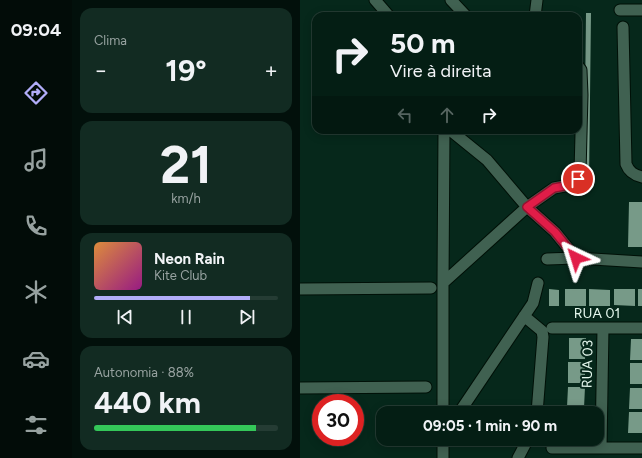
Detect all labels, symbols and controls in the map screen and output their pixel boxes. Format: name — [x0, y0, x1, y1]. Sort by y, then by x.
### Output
text: 09:04 — [11, 19, 61, 41]
text: 50 m — [390, 26, 456, 60]
icon: right — [324, 28, 376, 80]
text: Clima — [94, 33, 127, 48]
text: 19° — [165, 52, 207, 89]
text: − — [94, 57, 108, 84]
text: + — [264, 57, 278, 84]
text: Vire à direita — [390, 60, 491, 82]
icon: directions — [22, 79, 50, 107]
icon: left — [394, 104, 416, 126]
icon: ahead — [436, 104, 458, 126]
icon: right — [478, 104, 500, 126]
text: 21 — [160, 134, 212, 196]
icon: music — [22, 146, 50, 174]
pin — [561, 162, 595, 196]
icon: arrive — [567, 168, 589, 190]
text: km/h — [171, 191, 201, 206]
icon: phone — [22, 212, 50, 240]
position arrow — [555, 237, 597, 279]
text: Neon Rain — [154, 250, 225, 268]
text: Kite Club — [154, 268, 207, 283]
icon: climate — [22, 278, 50, 306]
street label: RUA 01 — [574, 305, 620, 322]
icon: previous — [114, 306, 136, 328]
icon: pause — [175, 306, 197, 328]
icon: next — [236, 306, 258, 328]
street label: RUA 03 — [579, 340, 596, 388]
icon: car — [22, 345, 50, 373]
text: Autonomia · 88% — [94, 365, 194, 380]
text: 440 km — [94, 384, 201, 421]
speed limit sign: 30 — [312, 394, 364, 446]
icon: filters — [22, 411, 50, 439]
text: 09:05 · 1 min · 90 m — [423, 417, 557, 435]

